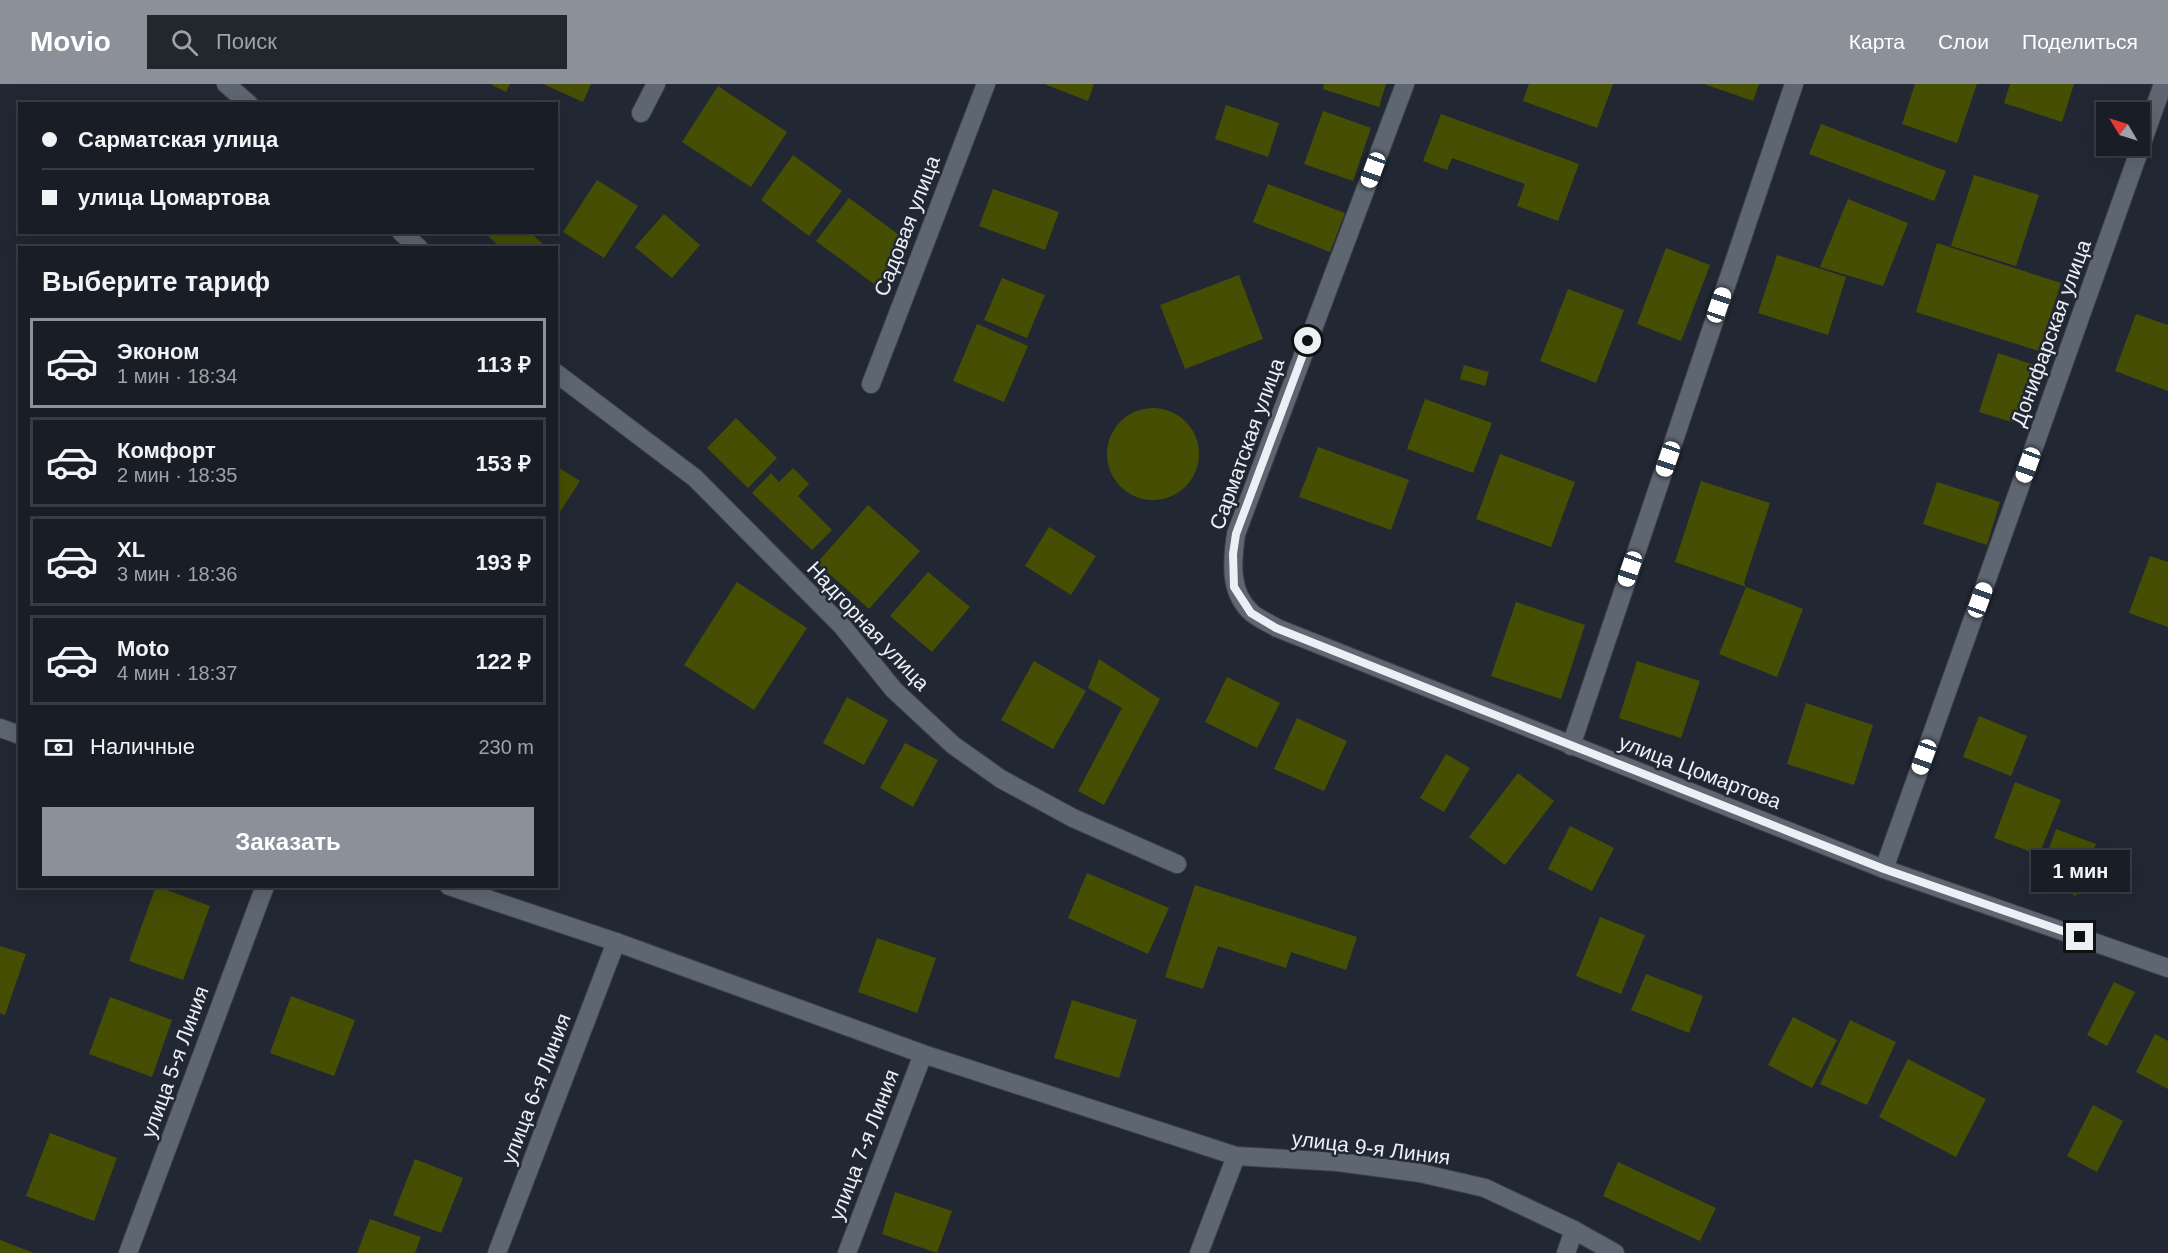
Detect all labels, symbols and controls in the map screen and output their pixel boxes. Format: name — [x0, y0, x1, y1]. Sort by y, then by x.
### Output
search box — [147, 15, 567, 69]
text: Movio — [30, 26, 111, 57]
icon: search — [168, 26, 201, 59]
text: Поиск — [216, 29, 277, 54]
text: Карта — [1849, 30, 1905, 53]
text: Слои — [1938, 30, 1989, 53]
text: Поделиться — [2022, 30, 2138, 53]
north arrow — [2096, 102, 2150, 156]
map controls — [2096, 102, 2150, 156]
text: Сарматская улица — [78, 127, 278, 152]
car — [1358, 150, 1388, 190]
street label: Садовая улица — [869, 152, 944, 299]
text: улица Цомартова — [78, 185, 270, 210]
street label: Донифарская улица — [2006, 236, 2095, 429]
text: Выберите тариф — [42, 267, 270, 297]
car — [1705, 285, 1733, 325]
route start — [1294, 327, 1321, 354]
icon: car — [45, 336, 99, 390]
text: Эконом — [117, 339, 200, 364]
text: 113 ₽ — [477, 352, 531, 377]
street label: Сарматская улица — [1205, 355, 1288, 533]
text: 1 мин · 18:34 — [117, 365, 237, 387]
icon: car — [45, 435, 99, 489]
text: Комфорт — [117, 438, 216, 463]
car — [1654, 439, 1682, 479]
car — [2013, 445, 2043, 485]
text: 153 ₽ — [475, 451, 531, 476]
text: 2 мин · 18:35 — [117, 464, 237, 486]
icon: car — [45, 534, 99, 588]
text: XL — [117, 537, 145, 562]
car — [1616, 549, 1644, 589]
text: 193 ₽ — [475, 550, 531, 575]
street label: Надгорная улица — [803, 556, 934, 695]
text: 3 мин · 18:36 — [117, 563, 237, 585]
car — [1965, 580, 1995, 620]
icon: car — [45, 633, 99, 687]
text: Moto — [117, 636, 170, 661]
text: 122 ₽ — [475, 649, 531, 674]
text: 4 мин · 18:37 — [117, 662, 237, 684]
street label: улица Цомартова — [1616, 730, 1785, 813]
icon: cash — [42, 731, 75, 764]
text: Наличные — [90, 734, 195, 759]
text: 230 m — [478, 736, 534, 758]
car — [1909, 737, 1939, 777]
button: Заказать — [42, 807, 534, 876]
callout: 1 мин — [2030, 850, 2130, 892]
text: 1 мин — [2053, 860, 2108, 882]
route end — [2066, 923, 2093, 950]
street label: улица 5-я Линия — [136, 983, 213, 1141]
street label: улица 6-я Линия — [496, 1010, 575, 1167]
street label: улица 7-я Линия — [824, 1066, 903, 1223]
street label: улица 9-я Линия — [1290, 1126, 1452, 1169]

